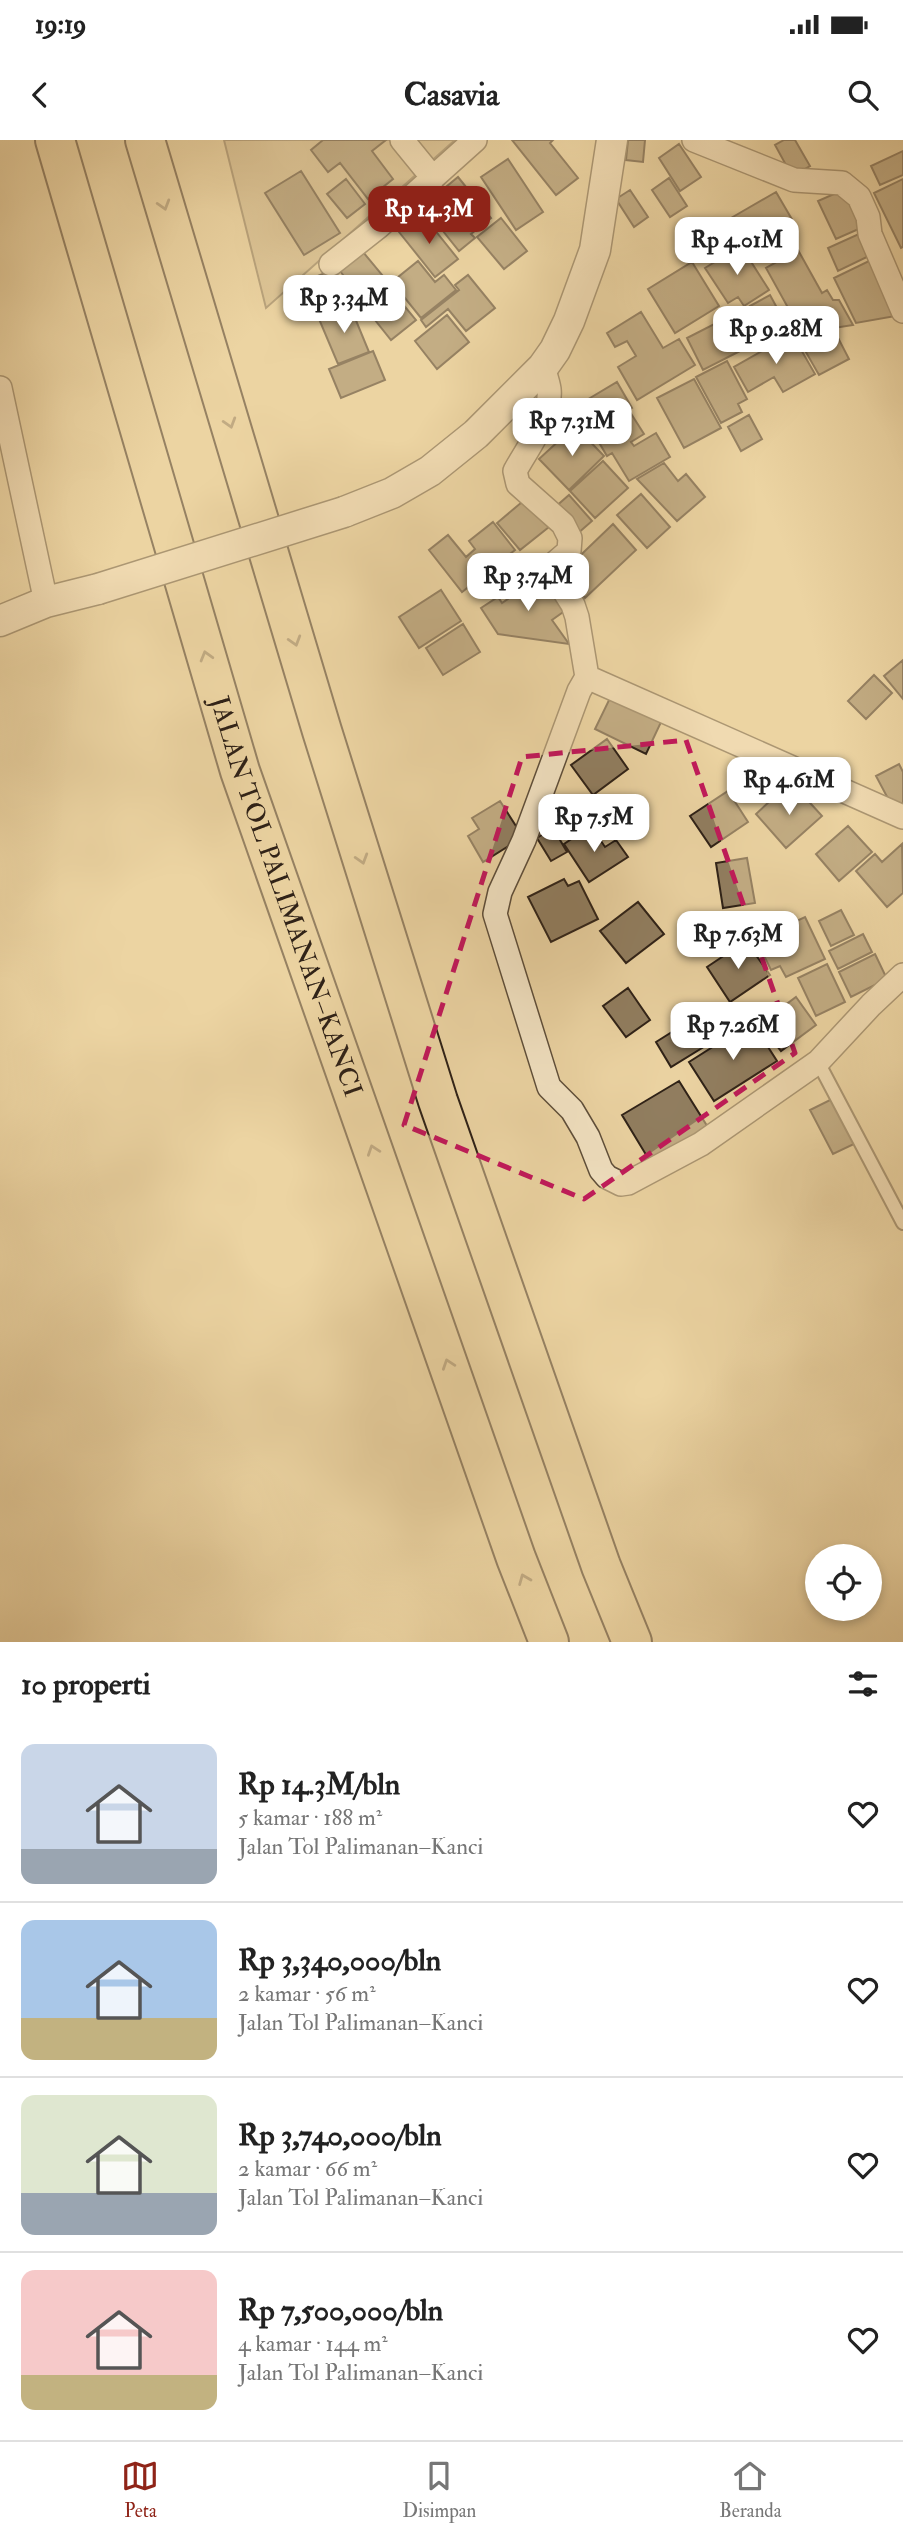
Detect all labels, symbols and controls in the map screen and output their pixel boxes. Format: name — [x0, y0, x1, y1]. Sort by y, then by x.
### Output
text: 19:19 — [35, 9, 86, 41]
text: Casavia — [404, 75, 499, 115]
icon: back — [21, 76, 59, 114]
icon: search — [844, 76, 882, 114]
pin: Rp 14.3M — [357, 186, 501, 246]
text: Rp 14.3M — [384, 194, 474, 223]
one-way arrow — [156, 199, 171, 211]
pin: Rp 4.01M — [665, 218, 809, 277]
text: Rp 4.01M — [691, 225, 783, 254]
pin: Rp 3.34M — [272, 276, 416, 335]
text: Rp 3.34M — [299, 283, 389, 312]
pin: Rp 9.28M — [704, 306, 848, 366]
text: Rp 9.28M — [729, 314, 823, 343]
pin: Rp 7.31M — [500, 398, 644, 458]
text: Rp 7.31M — [529, 406, 615, 435]
one-way arrow — [222, 417, 237, 429]
pin: Rp 3.74M — [456, 554, 600, 613]
text: Rp 3.74M — [483, 561, 573, 590]
one-way arrow — [287, 635, 302, 647]
one-way arrow — [200, 650, 214, 662]
street label: JALAN TOL PALIMANAN–KANCI — [203, 691, 369, 1101]
pin: Rp 4.61M — [717, 758, 861, 817]
text: Rp 4.61M — [743, 765, 835, 794]
pin: Rp 7.5M — [529, 794, 659, 854]
text: Rp 7.5M — [554, 802, 634, 831]
one-way arrow — [353, 852, 368, 864]
pin: Rp 7.63M — [666, 912, 810, 971]
text: Rp 7.63M — [693, 919, 783, 948]
pin: Rp 7.26M — [661, 1002, 805, 1062]
text: Rp 7.26M — [687, 1010, 779, 1039]
one-way arrow — [367, 1144, 381, 1156]
one-way arrow — [442, 1359, 456, 1371]
map controls — [805, 1544, 882, 1621]
button: locate — [805, 1544, 882, 1621]
one-way arrow — [518, 1573, 532, 1585]
icon: filters — [844, 1665, 882, 1703]
text: 10 properti — [21, 1666, 150, 1703]
text: Rp 14.3M/bln — [238, 1766, 400, 1803]
icon: home — [77, 1772, 161, 1856]
icon: heart — [844, 1795, 882, 1833]
text: 5 kamar · 188 m² — [238, 1803, 382, 1832]
text: Jalan Tol Palimanan–Kanci — [238, 1832, 483, 1861]
text: Rp 3,340,000/bln — [238, 1942, 441, 1979]
icon: home — [77, 1948, 161, 2032]
icon: heart — [844, 1971, 882, 2009]
text: 2 kamar · 56 m² — [238, 1979, 376, 2008]
text: Jalan Tol Palimanan–Kanci — [238, 2008, 483, 2037]
text: Rp 3,740,000/bln — [238, 2117, 442, 2154]
icon: home — [77, 2123, 161, 2207]
icon: heart — [844, 2146, 882, 2184]
text: 2 kamar · 66 m² — [238, 2154, 377, 2183]
text: Jalan Tol Palimanan–Kanci — [238, 2183, 483, 2212]
text: Rp 7,500,000/bln — [238, 2292, 443, 2329]
icon: home — [77, 2298, 161, 2382]
icon: heart — [844, 2321, 882, 2359]
text: 4 kamar · 144 m² — [238, 2329, 388, 2358]
text: Jalan Tol Palimanan–Kanci — [238, 2358, 483, 2387]
tab: Peta — [121, 2457, 159, 2523]
tab: Disimpan — [402, 2457, 476, 2523]
tab: Beranda — [719, 2457, 782, 2523]

